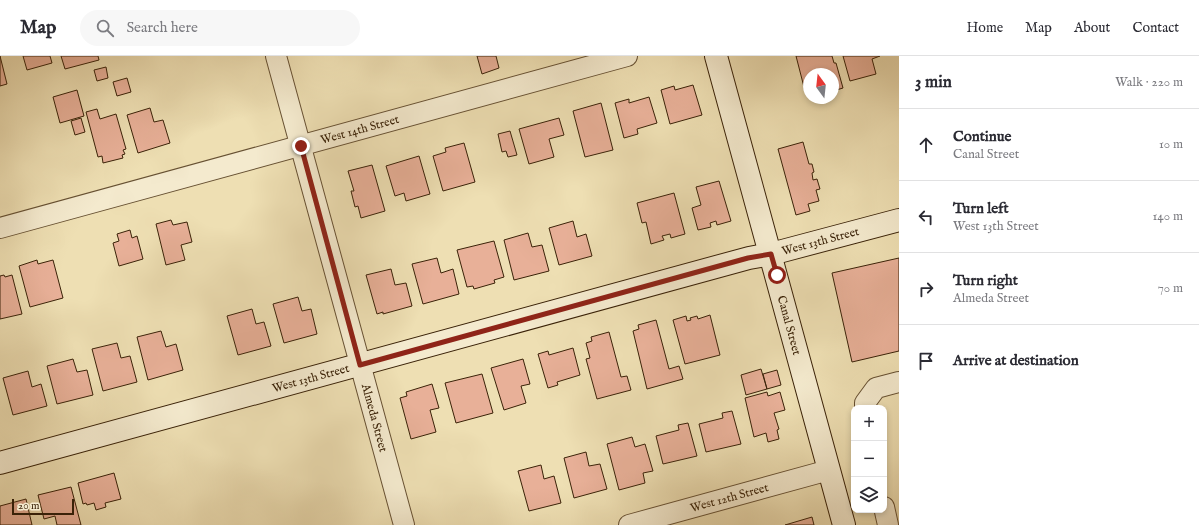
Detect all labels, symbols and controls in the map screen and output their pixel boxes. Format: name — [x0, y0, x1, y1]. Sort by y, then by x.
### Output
search box — [80, 10, 360, 46]
text: Map — [20, 16, 56, 40]
icon: search — [94, 17, 116, 39]
text: Search here — [126, 18, 198, 37]
text: Home — [967, 19, 1003, 37]
text: Map — [1025, 19, 1052, 37]
text: About — [1074, 19, 1110, 37]
text: Contact — [1132, 19, 1179, 37]
north arrow — [803, 68, 839, 104]
text: 3 min — [915, 72, 952, 93]
text: Walk · 220 m — [1115, 74, 1183, 91]
street label: West 14th Street — [319, 111, 401, 147]
text: Continue — [953, 127, 1011, 146]
icon: ahead — [915, 134, 937, 156]
text: 10 m — [1159, 136, 1183, 153]
route end — [292, 137, 310, 155]
text: Canal Street — [953, 146, 1019, 163]
text: Turn left — [953, 199, 1009, 218]
icon: left — [915, 206, 937, 228]
text: 140 m — [1153, 208, 1183, 225]
text: West 13th Street — [953, 218, 1039, 235]
street label: West 13th Street — [780, 223, 861, 258]
route start — [768, 266, 786, 284]
text: Turn right — [953, 271, 1018, 290]
icon: right — [915, 278, 937, 300]
text: 70 m — [1158, 280, 1183, 297]
text: Almeda Street — [953, 290, 1029, 307]
street label: Canal Street — [774, 294, 805, 357]
icon: arrive — [915, 350, 937, 372]
text: Arrive at destination — [953, 351, 1079, 370]
street label: West 13th Street — [270, 360, 351, 396]
street label: Almeda Street — [358, 381, 391, 454]
map controls — [851, 405, 887, 513]
button: + — [851, 405, 887, 441]
button: − — [851, 441, 887, 477]
button: layers — [851, 477, 887, 513]
street label: West 12th Street — [689, 480, 770, 515]
scale bar — [12, 497, 74, 516]
text: 20 m — [18, 499, 39, 513]

